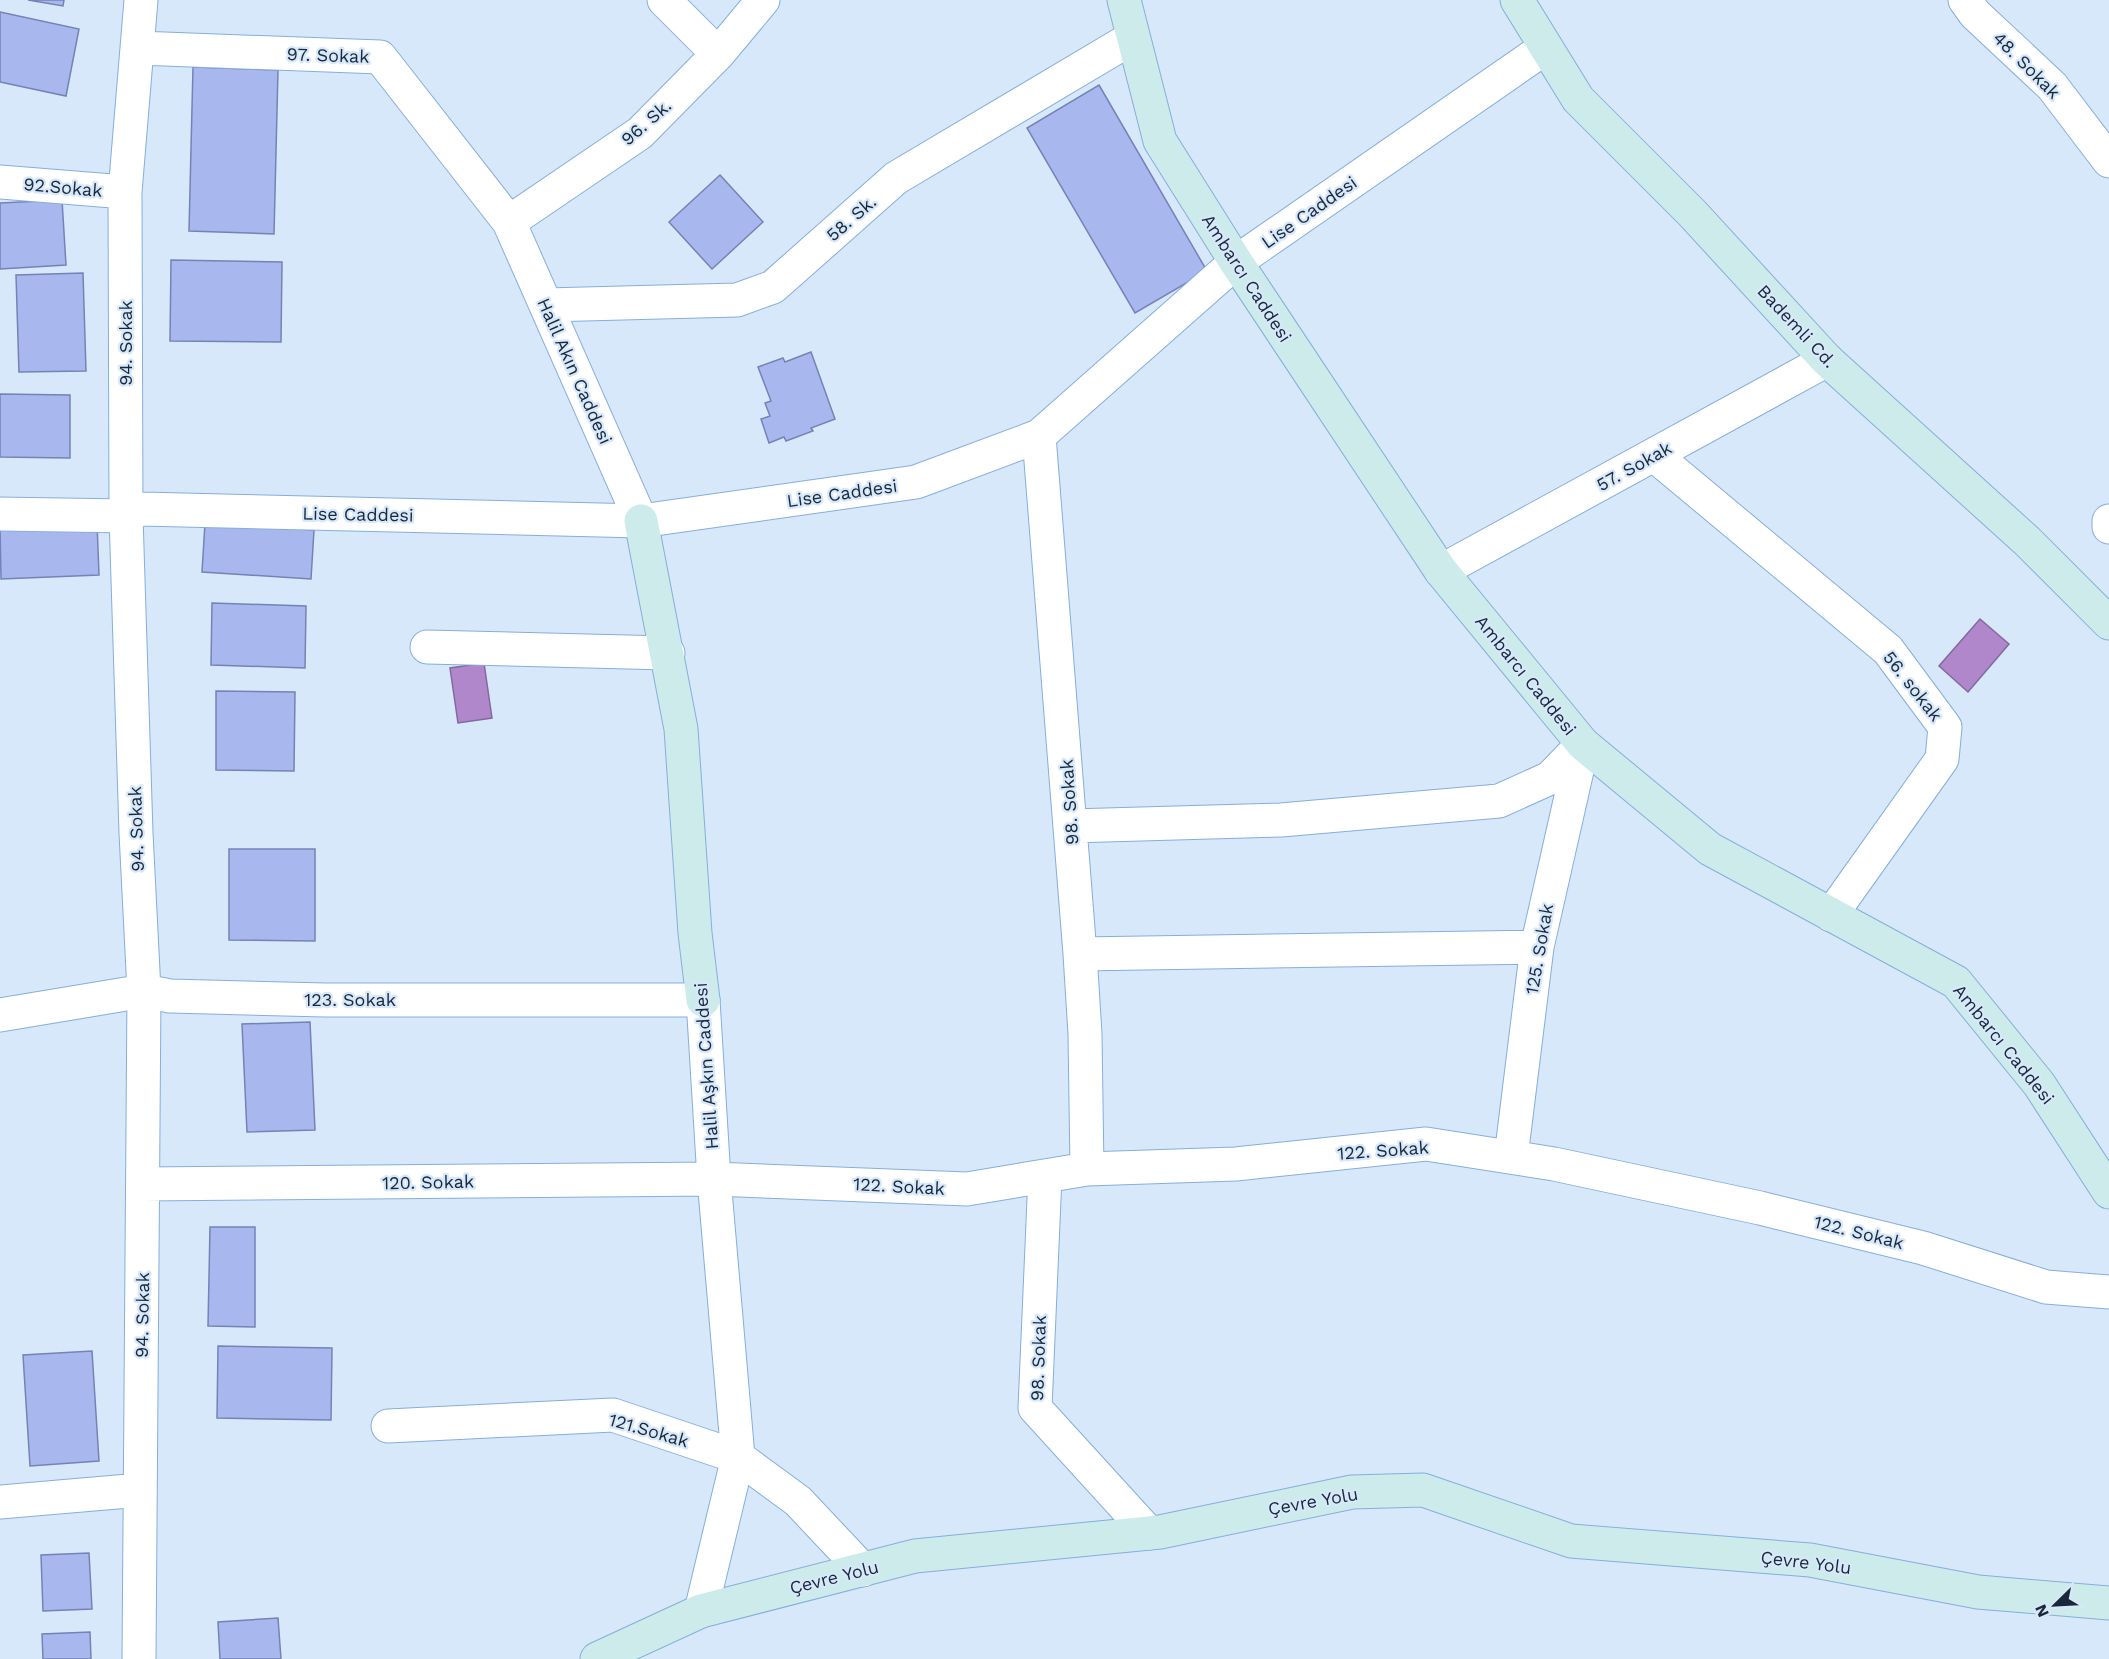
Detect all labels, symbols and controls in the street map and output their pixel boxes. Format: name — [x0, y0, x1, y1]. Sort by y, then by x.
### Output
street label: 48. Sokak — [1989, 27, 2065, 103]
street label: 97. Sokak — [286, 43, 370, 67]
street label: 96. Sk. — [617, 95, 675, 149]
street label: Lise Caddesi — [1257, 171, 1361, 253]
street label: 92.Sokak — [23, 173, 103, 201]
street label: 58. Sk. — [822, 191, 880, 245]
street label: Ambarcı Caddesi — [1198, 210, 1296, 346]
street label: Bademli Cd. — [1753, 280, 1841, 372]
street label: Halil Akın Caddesi — [533, 295, 617, 447]
street label: 94. Sokak — [115, 300, 136, 386]
street label: 57. Sokak — [1593, 437, 1675, 495]
street label: Lise Caddesi — [785, 475, 899, 511]
street label: Lise Caddesi — [302, 503, 414, 525]
street label: Ambarcı Caddesi — [1471, 611, 1581, 739]
street label: 56. sokak — [1879, 647, 1947, 725]
street label: 98. Sokak — [1056, 758, 1082, 846]
street label: 94. Sokak — [124, 786, 148, 872]
street label: 125. Sokak — [1521, 902, 1557, 996]
street label: Ambarcı Caddesi — [1949, 980, 2059, 1108]
street label: Halil Aşkın Caddesi — [690, 982, 722, 1150]
street label: 123. Sokak — [304, 989, 396, 1010]
street label: 122. Sokak — [1337, 1136, 1429, 1164]
street label: 120. Sokak — [382, 1171, 474, 1193]
street label: 122. Sokak — [853, 1173, 945, 1199]
street label: 122. Sokak — [1812, 1211, 1906, 1253]
street label: 94. Sokak — [131, 1272, 153, 1358]
street label: 98. Sokak — [1026, 1315, 1050, 1401]
street label: 121.Sokak — [607, 1409, 691, 1451]
street label: Çevre Yolu — [1266, 1483, 1360, 1519]
street label: Çevre Yolu — [1760, 1546, 1852, 1578]
street label: Çevre Yolu — [787, 1556, 881, 1598]
north arrow — [2025, 1575, 2085, 1635]
text: N — [2031, 1602, 2053, 1620]

